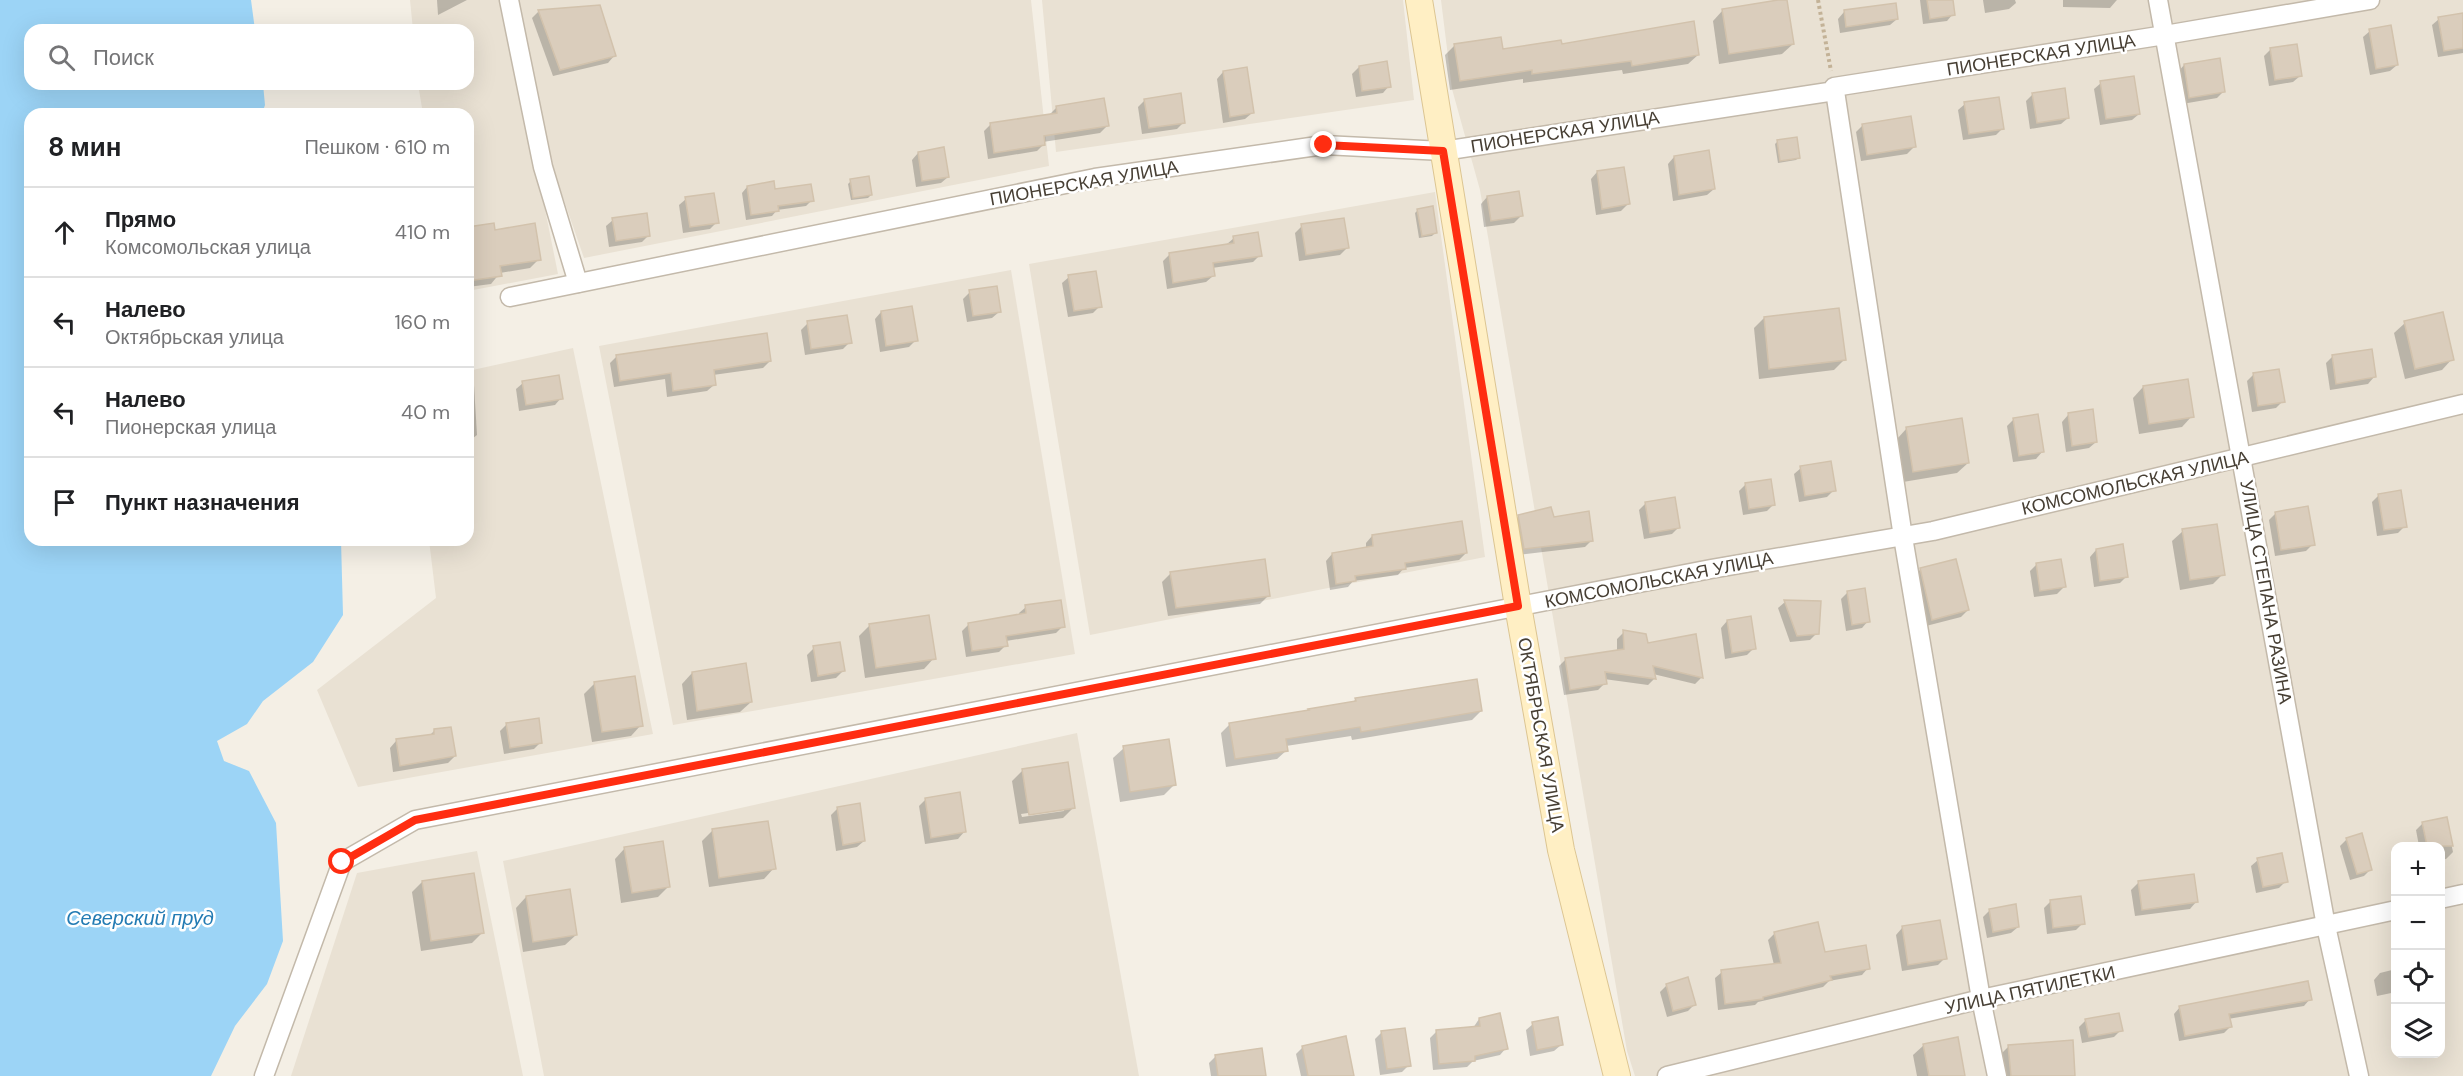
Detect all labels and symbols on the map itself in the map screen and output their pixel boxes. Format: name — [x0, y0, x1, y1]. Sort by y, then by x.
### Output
street label: ПИОНЕРСКАЯ УЛИЦА — [1945, 28, 2137, 82]
street label: ПИОНЕРСКАЯ УЛИЦА — [1469, 105, 1661, 159]
route end — [1310, 131, 1336, 157]
street label: ПИОНЕРСКАЯ УЛИЦА — [988, 155, 1180, 211]
street label: КОМСОМОЛЬСКАЯ УЛИЦА — [2019, 445, 2251, 521]
street label: УЛИЦА СТЕПАНА РАЗИНА — [2234, 478, 2298, 706]
street label: КОМСОМОЛЬСКАЯ УЛИЦА — [1543, 546, 1775, 614]
street label: ОКТЯБРЬСКАЯ УЛИЦА — [1512, 636, 1570, 834]
route start — [328, 848, 354, 874]
water label: Северский пруд — [66, 905, 214, 931]
street label: УЛИЦА ПЯТИЛЕТКИ — [1942, 960, 2118, 1020]

